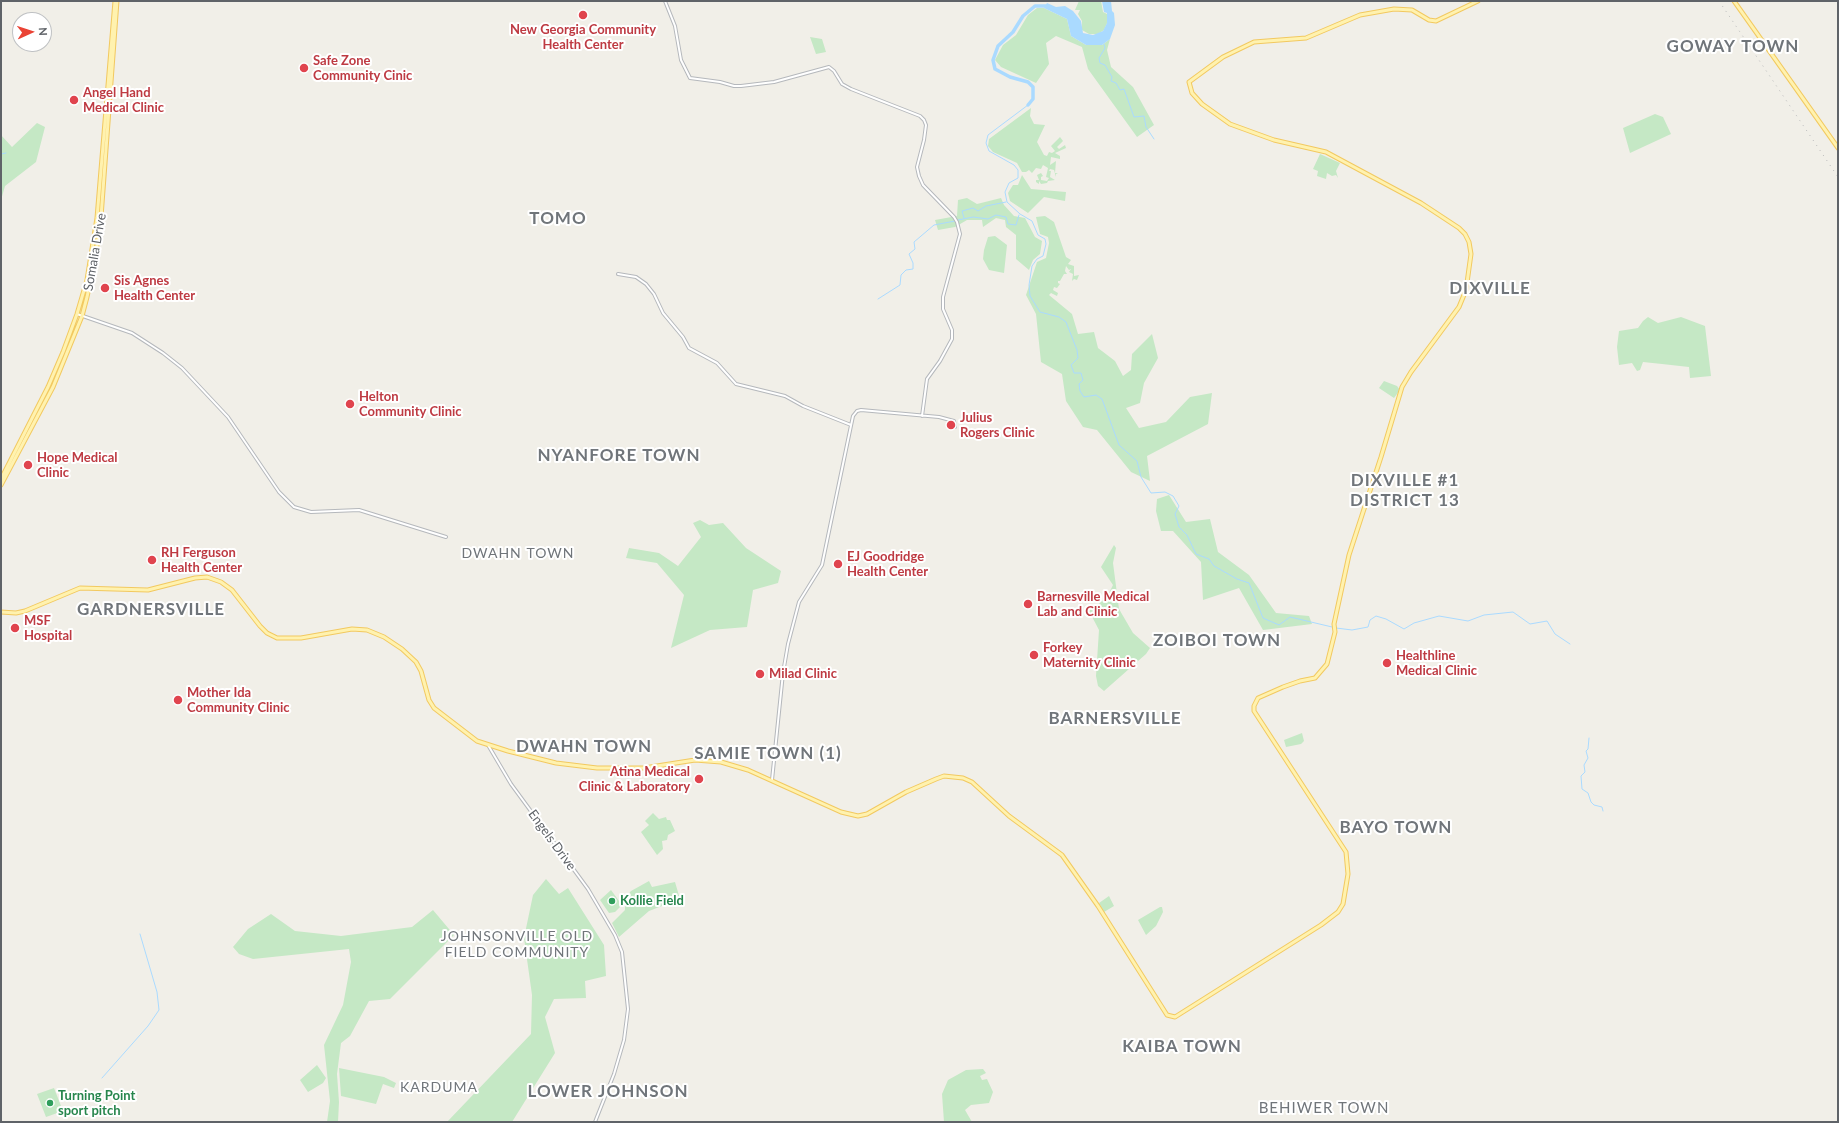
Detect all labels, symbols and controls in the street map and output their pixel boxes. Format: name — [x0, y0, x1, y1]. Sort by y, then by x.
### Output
marker: New Georgia Community Health Center — [577, 9, 589, 21]
north arrow — [12, 12, 52, 52]
place label: New Georgia Community Health Center — [510, 22, 656, 53]
text: N — [37, 27, 50, 36]
district label: GOWAY TOWN — [1667, 37, 1799, 57]
place label: Safe Zone Community Cinic — [313, 53, 412, 84]
marker: Safe Zone Community Cinic — [298, 62, 310, 74]
place label: Angel Hand Medical Clinic — [83, 85, 164, 116]
marker: Angel Hand Medical Clinic — [68, 94, 80, 106]
district label: TOMO — [529, 209, 587, 229]
street label: Somalia Drive — [81, 212, 109, 292]
place label: Sis Agnes Health Center — [114, 273, 195, 304]
district label: DIXVILLE — [1449, 279, 1531, 299]
marker: Sis Agnes Health Center — [99, 282, 111, 294]
place label: Helton Community Clinic — [359, 389, 462, 420]
marker: Helton Community Clinic — [344, 398, 356, 410]
place label: Julius Rogers Clinic — [960, 410, 1035, 441]
marker: Julius Rogers Clinic — [945, 419, 957, 431]
district label: NYANFORE TOWN — [537, 446, 701, 466]
place label: Hope Medical Clinic — [37, 450, 118, 481]
marker: Hope Medical Clinic — [22, 459, 34, 471]
district label: DIXVILLE #1 DISTRICT 13 — [1350, 471, 1460, 511]
place label: RH Ferguson Health Center — [161, 545, 242, 576]
district label: DWAHN TOWN — [462, 545, 574, 561]
place label: EJ Goodridge Health Center — [847, 549, 928, 580]
marker: RH Ferguson Health Center — [146, 554, 158, 566]
marker: EJ Goodridge Health Center — [832, 558, 844, 570]
place label: Barnesville Medical Lab and Clinic — [1037, 589, 1149, 620]
marker: Barnesville Medical Lab and Clinic — [1022, 598, 1034, 610]
district label: GARDNERSVILLE — [77, 600, 225, 620]
place label: MSF Hospital — [24, 613, 72, 644]
marker: MSF Hospital — [9, 622, 21, 634]
district label: ZOIBOI TOWN — [1153, 631, 1281, 651]
place label: Forkey Maternity Clinic — [1043, 640, 1136, 671]
place label: Healthline Medical Clinic — [1396, 648, 1477, 679]
marker: Forkey Maternity Clinic — [1028, 649, 1040, 661]
marker: Healthline Medical Clinic — [1381, 657, 1393, 669]
place label: Milad Clinic — [769, 666, 837, 682]
marker: Milad Clinic — [754, 668, 766, 680]
place label: Mother Ida Community Clinic — [187, 685, 290, 716]
marker: Mother Ida Community Clinic — [172, 694, 184, 706]
district label: BARNERSVILLE — [1049, 709, 1181, 729]
district label: DWAHN TOWN — [516, 737, 652, 757]
district label: SAMIE TOWN (1) — [694, 744, 842, 764]
place label: Atina Medical Clinic & Laboratory — [579, 764, 690, 795]
marker: Atina Medical Clinic & Laboratory — [693, 773, 705, 785]
street label: Engels Drive — [525, 807, 579, 873]
district label: BAYO TOWN — [1340, 818, 1452, 838]
place label: Kollie Field — [620, 893, 684, 909]
marker: Kollie Field — [607, 896, 617, 906]
district label: JOHNSONVILLE OLD FIELD COMMUNITY — [441, 928, 593, 960]
district label: KAIBA TOWN — [1122, 1037, 1242, 1057]
district label: KARDUMA — [400, 1079, 478, 1095]
district label: LOWER JOHNSON — [528, 1082, 688, 1102]
place label: Turning Point sport pitch — [58, 1088, 135, 1119]
marker: Turning Point sport pitch — [45, 1098, 55, 1108]
district label: BEHIWER TOWN — [1259, 1099, 1389, 1117]

